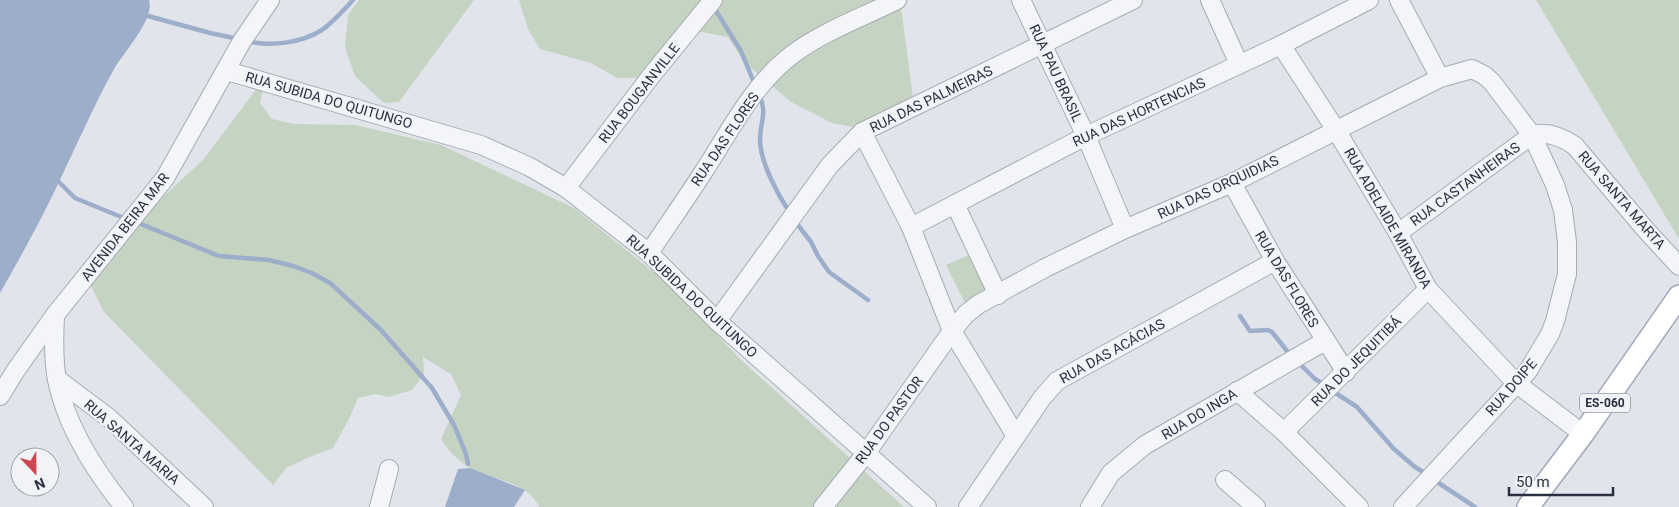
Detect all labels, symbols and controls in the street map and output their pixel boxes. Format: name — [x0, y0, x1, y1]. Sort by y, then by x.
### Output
street label: RUA PAU BRASIL — [1026, 22, 1086, 125]
street label: RUA BOUGANVILLE — [595, 40, 683, 146]
street label: RUA DAS PALMEIRAS — [867, 62, 995, 136]
street label: RUA SUBIDA DO QUITUNGO — [244, 68, 414, 132]
street label: RUA DAS HORTENCIAS — [1070, 74, 1208, 150]
street label: RUA DAS FLORES — [688, 89, 762, 189]
street label: RUA CASTANHEIRAS — [1407, 139, 1523, 229]
street label: RUA ADELAIDE MIRANDA — [1341, 145, 1435, 291]
street label: RUA SANTA MARTA — [1575, 148, 1669, 252]
street label: RUA DAS ORQUIDIAS — [1155, 152, 1281, 222]
street label: AVENIDA BEIRA MAR — [78, 170, 172, 284]
street label: RUA DAS FLORES — [1252, 228, 1322, 330]
street label: RUA SUBIDA DO QUITUNGO — [623, 231, 761, 361]
street label: RUA DO JEQUITIBÁ — [1307, 312, 1404, 409]
street label: RUA DAS ACÁCIAS — [1056, 315, 1167, 387]
street label: RUA DOIPE — [1482, 355, 1540, 419]
street label: RUA DO PASTOR — [852, 373, 926, 467]
street label: RUA DO INGA — [1158, 385, 1240, 443]
road number: ES-060 — [1580, 393, 1630, 412]
street label: RUA SANTA MARIA — [81, 396, 183, 488]
north arrow — [10, 447, 60, 497]
scale bar — [1509, 464, 1613, 496]
text: 50 m — [1516, 473, 1550, 491]
text: N — [32, 475, 47, 493]

